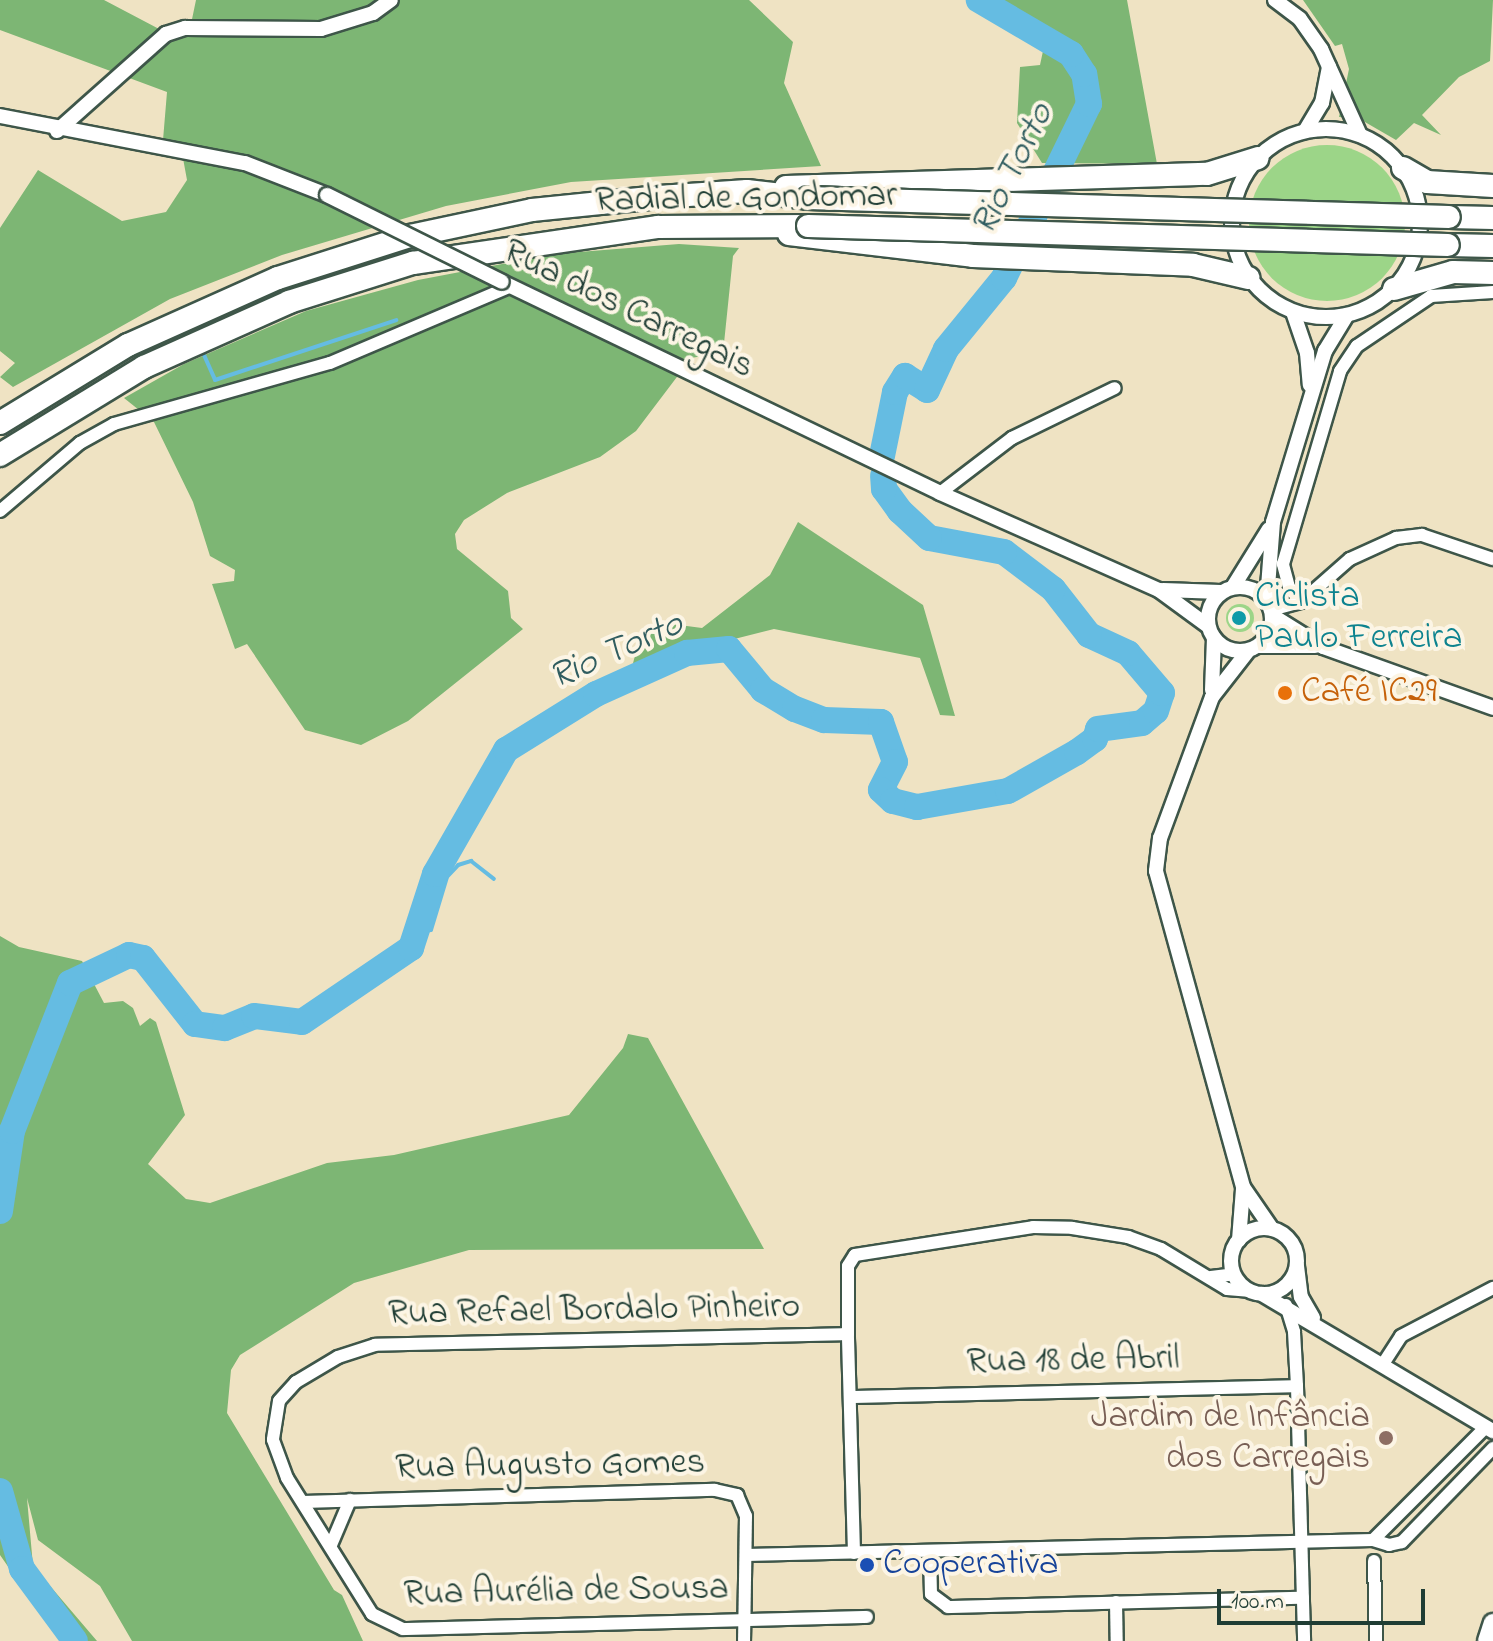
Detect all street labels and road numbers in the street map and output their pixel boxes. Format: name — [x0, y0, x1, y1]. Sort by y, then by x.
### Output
street label: Radial de Gondomar — [594, 175, 898, 223]
street label: Rua dos Carregais — [496, 231, 760, 389]
street label: Rua Refael Bordalo Pinheiro — [388, 1286, 800, 1336]
street label: Rua 18 de Abril — [966, 1338, 1180, 1384]
street label: Rua Augusto Gomes — [395, 1442, 705, 1490]
street label: Rua Aurélia de Sousa — [403, 1568, 729, 1616]

